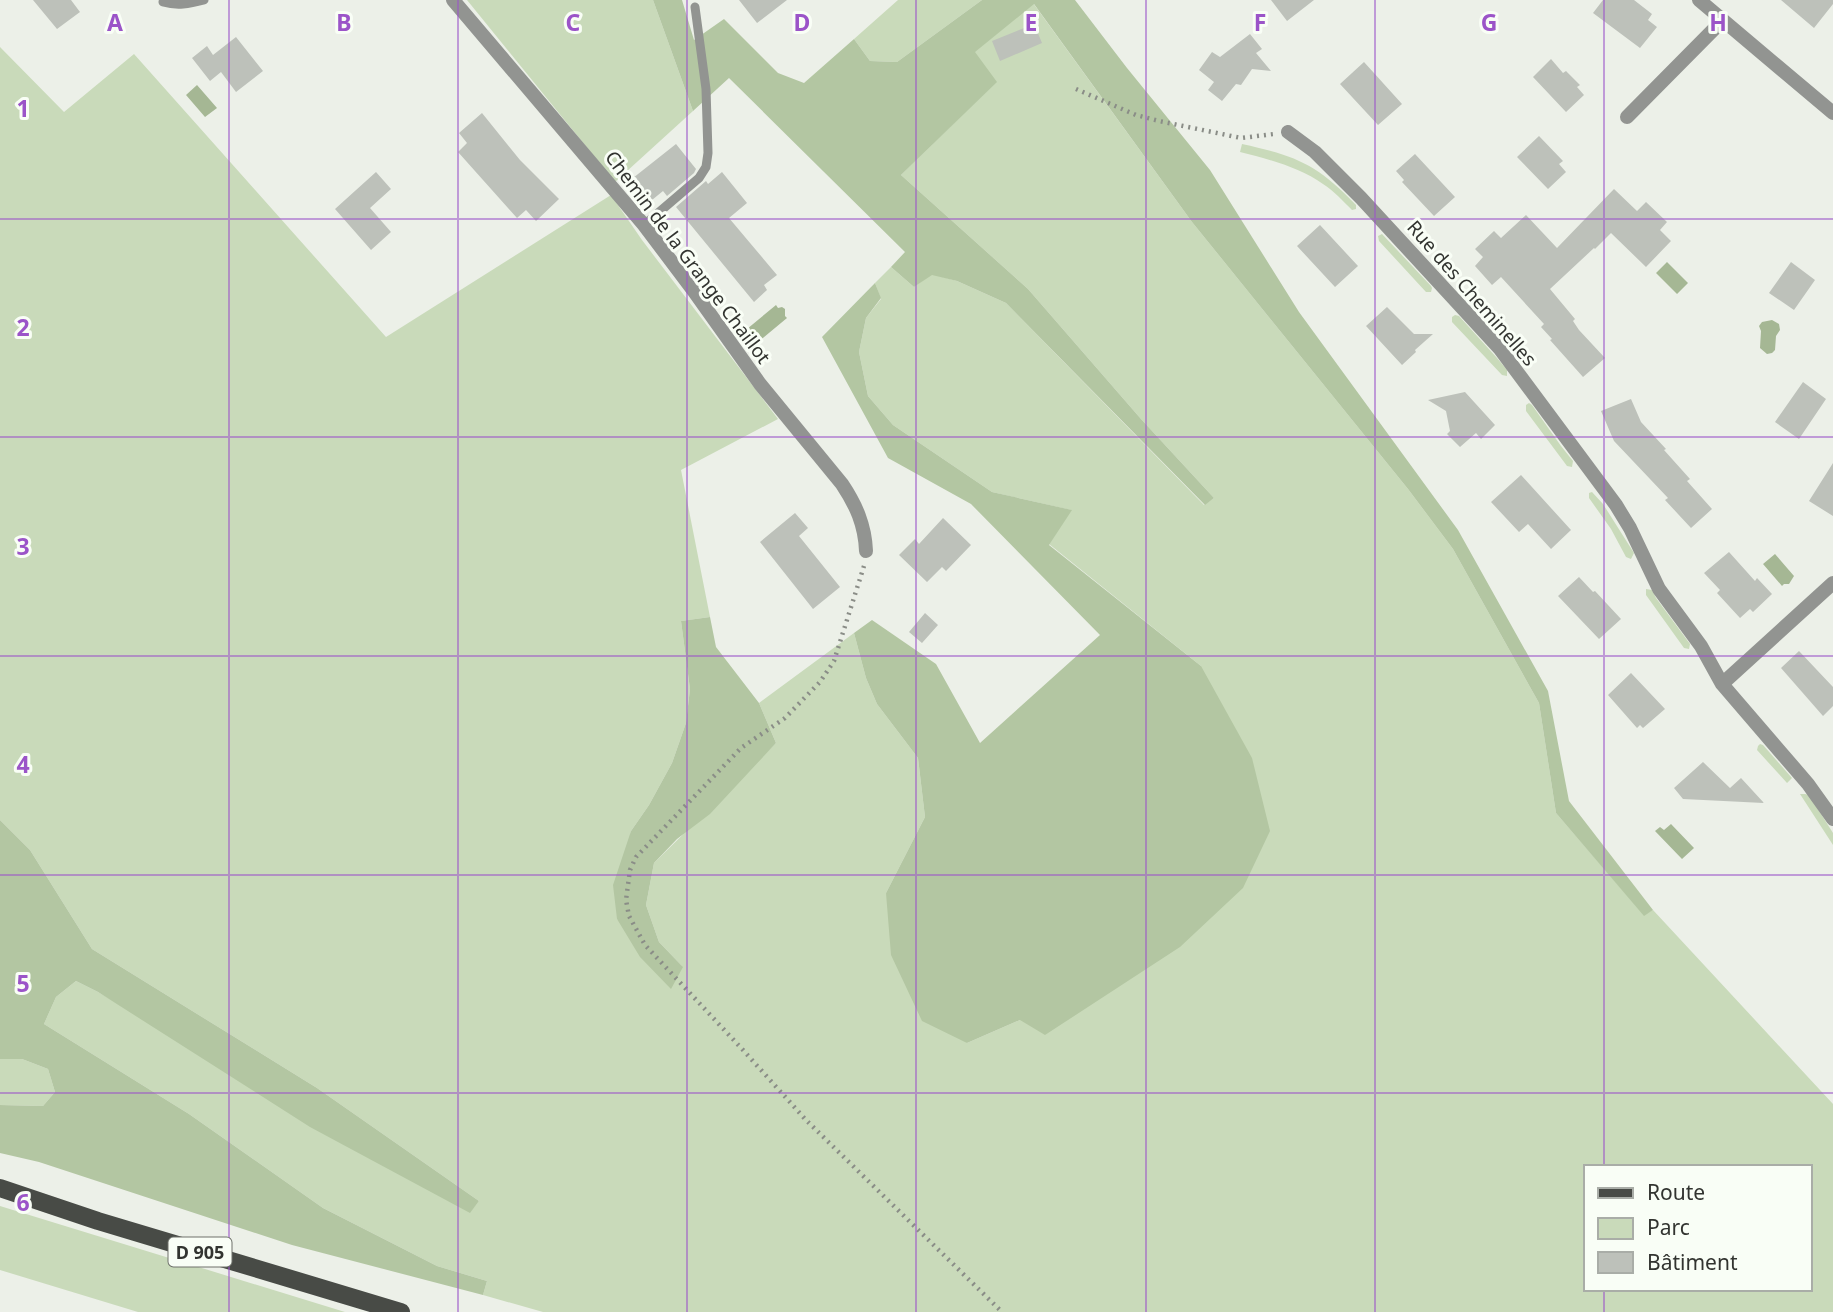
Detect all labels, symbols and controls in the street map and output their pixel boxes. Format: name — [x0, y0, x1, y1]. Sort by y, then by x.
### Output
text: A — [107, 6, 123, 38]
text: B — [336, 6, 352, 38]
text: C — [566, 6, 581, 38]
text: D — [794, 6, 810, 38]
text: E — [1025, 6, 1037, 38]
text: F — [1254, 6, 1266, 38]
text: G — [1481, 6, 1497, 38]
text: H — [1709, 6, 1727, 38]
text: 1 — [16, 92, 30, 124]
street label: Chemin de la Grange Chaillot — [599, 145, 777, 369]
street label: Rue des Cheminelles — [1402, 215, 1542, 371]
text: 2 — [16, 311, 30, 343]
text: 3 — [16, 530, 30, 562]
text: 4 — [16, 748, 30, 780]
text: 5 — [16, 967, 30, 999]
legend — [1584, 1165, 1812, 1291]
text: Route — [1647, 1178, 1705, 1206]
text: 6 — [16, 1186, 30, 1218]
text: Parc — [1647, 1213, 1690, 1241]
road number: D 905 — [168, 1238, 232, 1266]
text: Bâtiment — [1647, 1248, 1738, 1276]

